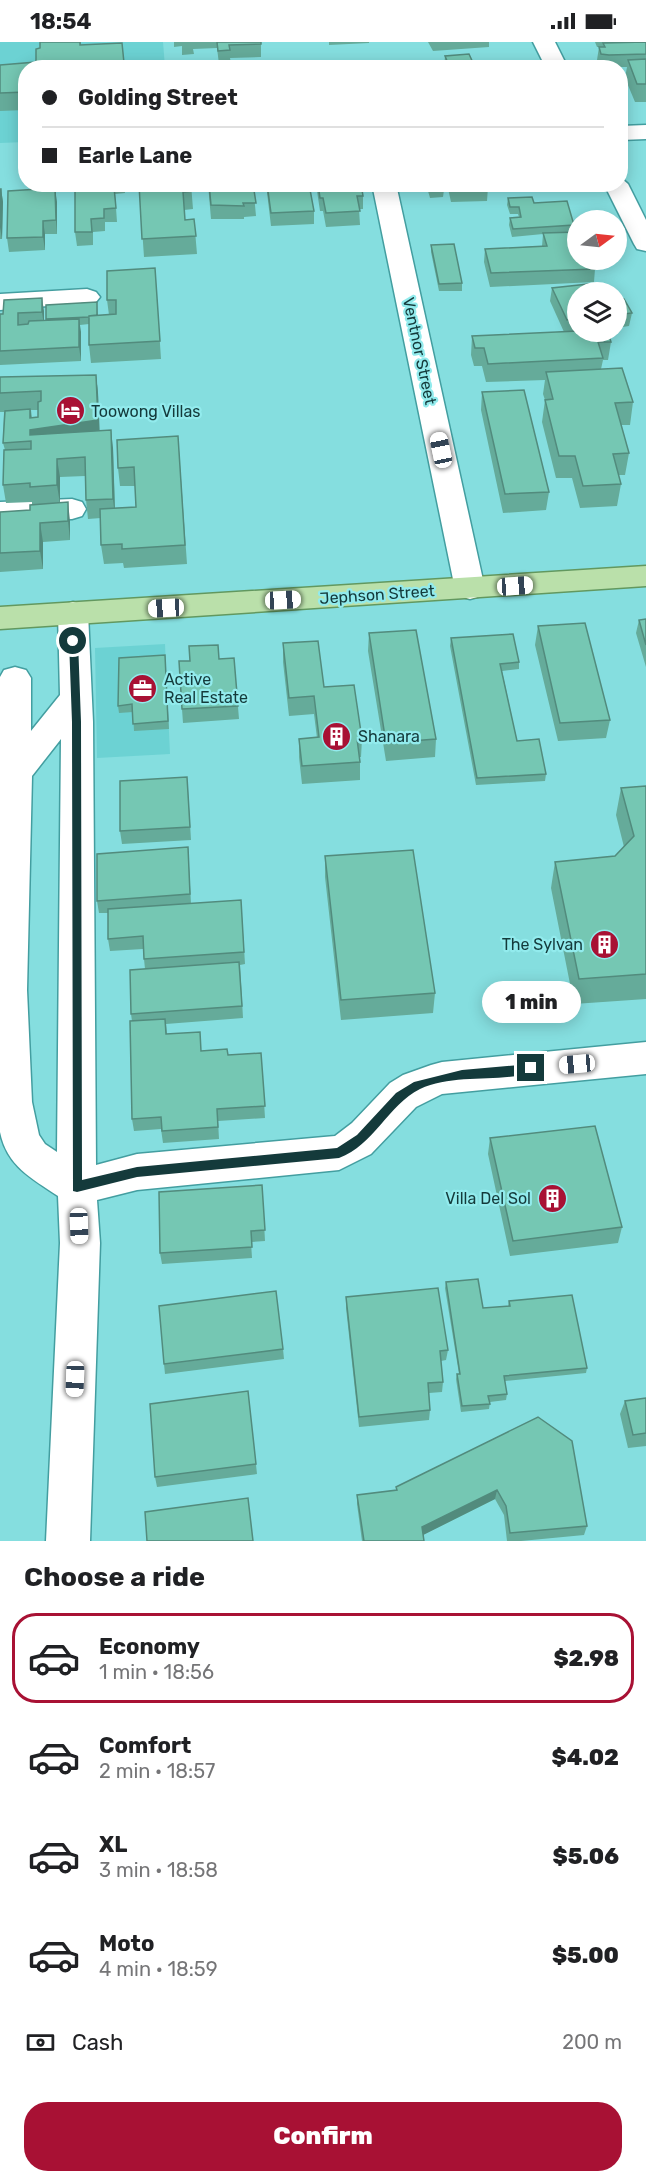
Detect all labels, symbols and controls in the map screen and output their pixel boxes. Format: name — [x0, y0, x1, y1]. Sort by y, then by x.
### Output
text: 18:54 — [30, 8, 92, 35]
text: Golding Street — [78, 84, 238, 111]
text: Earle Lane — [78, 142, 192, 169]
north arrow — [567, 210, 627, 270]
map controls — [567, 210, 627, 342]
button: layers — [567, 282, 627, 342]
street label: Ventnor Street — [399, 296, 440, 406]
hotel icon: Toowong Villas — [54, 395, 86, 427]
place label: Toowong Villas — [91, 402, 200, 421]
car — [428, 431, 454, 469]
car — [496, 576, 534, 596]
street label: Jephson Street — [319, 581, 435, 608]
car — [265, 590, 301, 610]
car — [148, 598, 184, 618]
route start — [59, 627, 86, 654]
place label: Active Real Estate — [164, 670, 248, 707]
office icon: Active Real Estate — [127, 672, 159, 704]
building icon: Shanara — [321, 720, 353, 752]
place label: Shanara — [358, 727, 420, 746]
building icon: The Sylvan — [588, 928, 620, 960]
place label: The Sylvan — [502, 935, 583, 954]
callout: 1 min — [482, 981, 580, 1023]
text: 1 min — [505, 990, 558, 1014]
car — [558, 1053, 596, 1075]
route end — [517, 1054, 544, 1081]
building icon: Villa Del Sol — [536, 1182, 568, 1214]
place label: Villa Del Sol — [445, 1189, 531, 1208]
car — [69, 1208, 89, 1244]
car — [65, 1361, 85, 1397]
text: Choose a ride — [24, 1561, 205, 1593]
icon: car — [27, 1631, 81, 1685]
text: Economy — [99, 1633, 200, 1660]
text: $2.98 — [553, 1645, 619, 1672]
text: 1 min · 18:56 — [99, 1660, 214, 1684]
icon: car — [27, 1730, 81, 1784]
text: Comfort — [99, 1732, 191, 1759]
text: $4.02 — [552, 1744, 619, 1771]
text: 2 min · 18:57 — [99, 1759, 215, 1783]
icon: car — [27, 1829, 81, 1883]
text: XL — [99, 1831, 127, 1858]
text: $5.06 — [553, 1843, 619, 1870]
text: 3 min · 18:58 — [99, 1858, 218, 1882]
icon: car — [27, 1928, 81, 1982]
text: Moto — [99, 1930, 154, 1957]
text: $5.00 — [552, 1942, 619, 1969]
text: 4 min · 18:59 — [99, 1957, 218, 1981]
icon: cash — [24, 2026, 57, 2059]
text: Cash — [72, 2029, 123, 2056]
text: 200 m — [562, 2030, 622, 2054]
button: Confirm — [24, 2102, 622, 2171]

